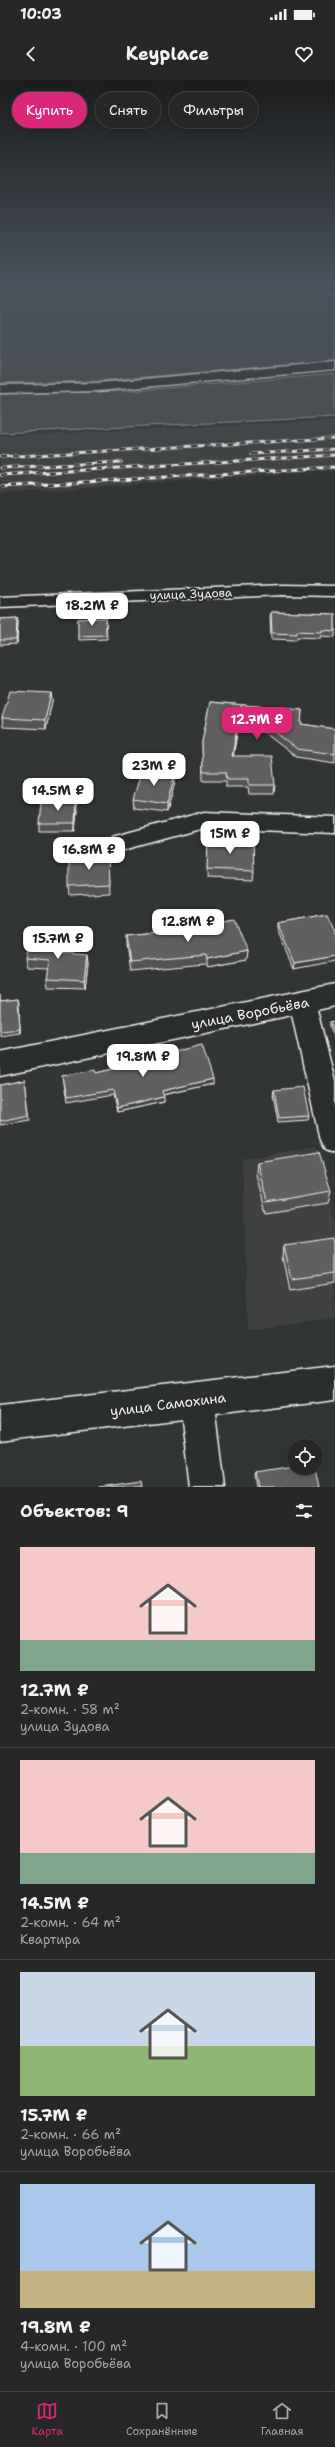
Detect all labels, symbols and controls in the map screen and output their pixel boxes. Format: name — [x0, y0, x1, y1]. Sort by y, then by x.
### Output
text: 10:03 — [20, 4, 62, 24]
text: Keyplace — [126, 42, 209, 66]
icon: back — [20, 43, 42, 65]
icon: heart — [293, 43, 315, 65]
chip: Купить — [12, 92, 87, 128]
chip: Снять — [95, 92, 161, 128]
chip: Фильтры — [169, 92, 258, 128]
street label: улица Зудова — [149, 585, 233, 603]
pin: 18.2M ₽ — [55, 593, 129, 627]
text: 18.2M ₽ — [65, 597, 119, 614]
pin: 12.7M ₽ — [220, 707, 294, 741]
text: 12.7M ₽ — [231, 711, 283, 728]
pin: 23M ₽ — [126, 753, 182, 787]
text: 23M ₽ — [132, 757, 176, 774]
pin: 14.5M ₽ — [21, 778, 95, 812]
text: 14.5M ₽ — [32, 782, 84, 799]
pin: 15M ₽ — [202, 821, 258, 855]
text: 15M ₽ — [210, 825, 250, 842]
pin: 16.8M ₽ — [52, 837, 126, 871]
text: 16.8M ₽ — [62, 841, 116, 858]
pin: 12.8M ₽ — [151, 909, 225, 943]
text: 12.8M ₽ — [161, 913, 215, 930]
pin: 15.7M ₽ — [21, 926, 95, 960]
text: 15.7M ₽ — [32, 930, 84, 947]
street label: улица Воробьёва — [190, 993, 311, 1033]
pin: 19.8M ₽ — [106, 1044, 180, 1078]
text: 19.8M ₽ — [116, 1048, 170, 1065]
street label: улица Самохина — [109, 1388, 227, 1420]
map controls — [287, 1439, 323, 1475]
button: locate — [287, 1439, 323, 1475]
text: Объектов: 9 — [20, 1500, 129, 1522]
icon: filters — [293, 1500, 315, 1522]
icon: home — [132, 1573, 204, 1645]
text: 12.7M ₽ — [20, 1679, 89, 1701]
text: 2-комн. · 58 m² — [20, 1701, 120, 1718]
text: улица Зудова — [20, 1718, 110, 1735]
icon: home — [132, 1786, 204, 1858]
text: 14.5M ₽ — [20, 1892, 89, 1914]
text: 2-комн. · 64 m² — [20, 1914, 121, 1931]
text: Квартира — [20, 1931, 80, 1948]
icon: home — [132, 1998, 204, 2070]
text: 15.7M ₽ — [20, 2104, 88, 2126]
text: 2-комн. · 66 m² — [20, 2126, 121, 2143]
text: улица Воробьёва — [20, 2143, 131, 2160]
icon: home — [132, 2210, 204, 2282]
text: 19.8M ₽ — [20, 2316, 91, 2338]
text: 4-комн. · 100 m² — [20, 2338, 127, 2355]
text: улица Воробьёва — [20, 2355, 131, 2372]
tab: Карта — [32, 2400, 63, 2439]
tab: Сохранённые — [126, 2400, 198, 2439]
tab: Главная — [261, 2400, 304, 2439]

